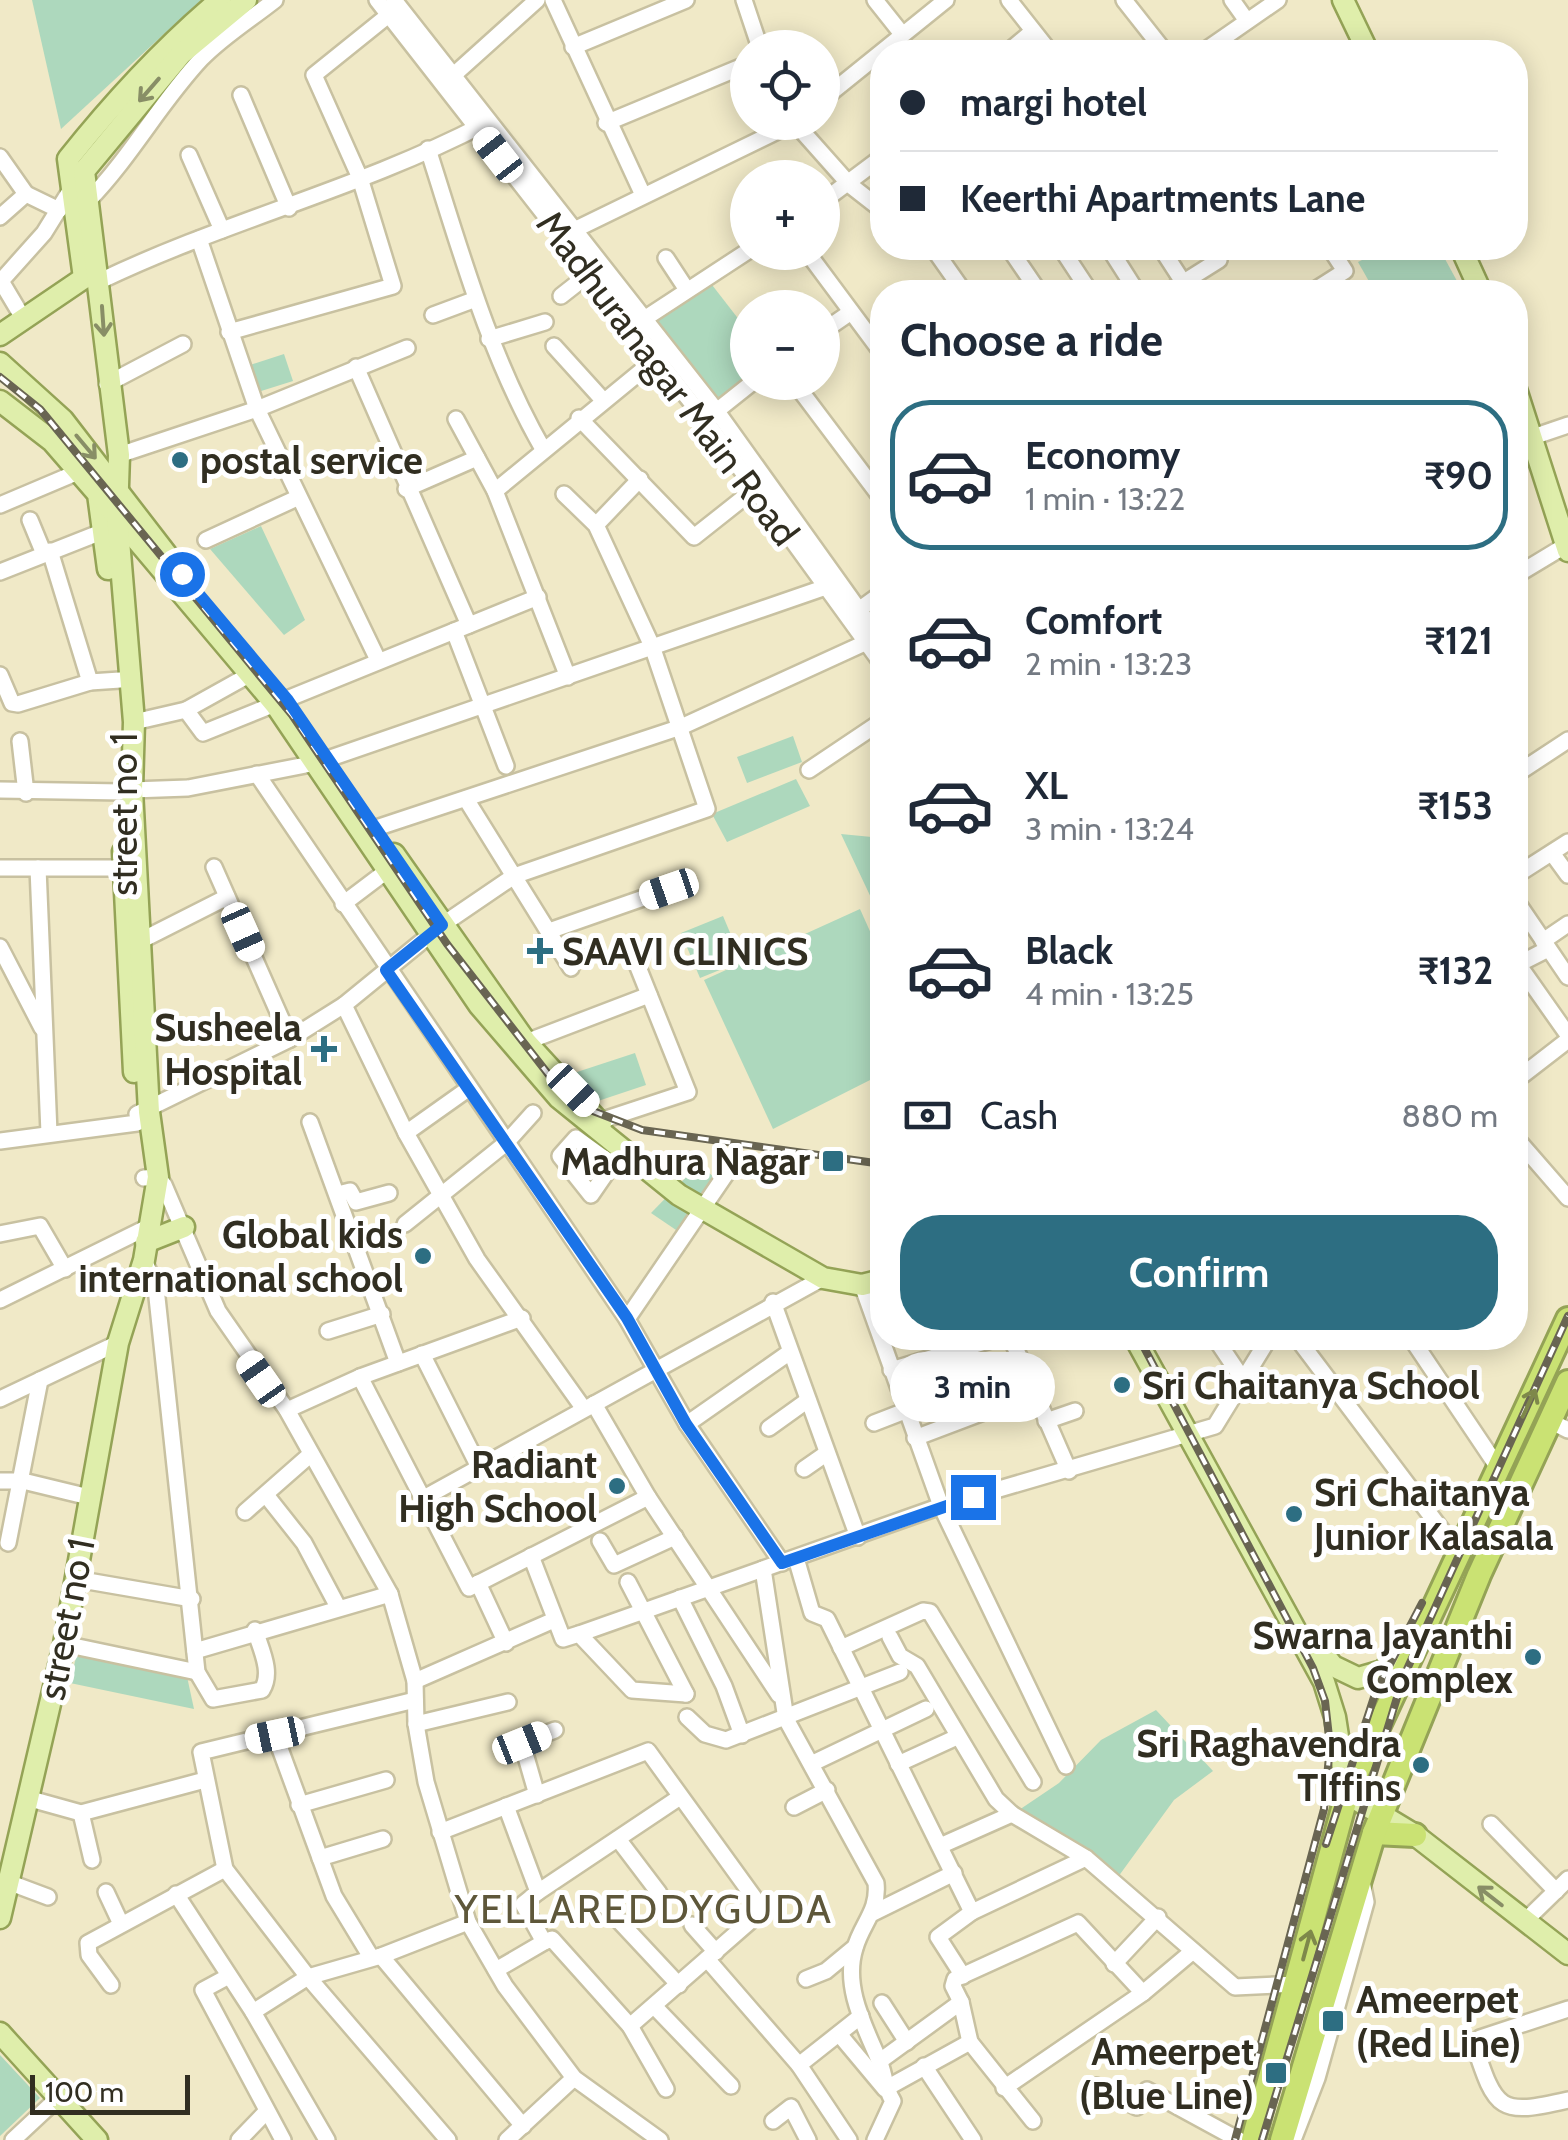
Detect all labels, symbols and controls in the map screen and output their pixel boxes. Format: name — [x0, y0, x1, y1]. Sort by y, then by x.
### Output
map controls — [730, 30, 840, 400]
button: locate — [730, 30, 840, 140]
one-way arrow — [138, 77, 161, 102]
text: margi hotel — [960, 79, 1147, 126]
car — [468, 122, 528, 188]
button: + — [730, 160, 840, 270]
text: Keerthi Apartments Lane — [960, 175, 1365, 222]
street label: Madhuranagar Main Road — [527, 201, 809, 555]
button: − — [730, 290, 840, 400]
one-way arrow — [93, 305, 112, 337]
text: Choose a ride — [900, 313, 1163, 367]
icon: car — [905, 430, 995, 520]
text: Economy — [1025, 432, 1180, 479]
one-way arrow — [74, 433, 96, 459]
place label: postal service — [200, 437, 423, 484]
marker: postal service — [169, 449, 191, 471]
text: ₹90 — [1424, 452, 1493, 499]
text: 1 min · 13:22 — [1025, 479, 1185, 518]
route start — [160, 552, 205, 597]
icon: car — [905, 595, 995, 685]
text: Comfort — [1025, 597, 1162, 644]
text: ₹121 — [1424, 617, 1493, 664]
text: 2 min · 13:23 — [1025, 644, 1192, 683]
street label: street no 1 — [100, 732, 147, 896]
icon: car — [905, 760, 995, 850]
text: XL — [1025, 762, 1068, 809]
text: ₹153 — [1417, 782, 1493, 829]
text: 3 min · 13:24 — [1025, 809, 1194, 848]
car — [636, 865, 702, 913]
car — [217, 898, 269, 966]
icon: car — [905, 925, 995, 1015]
text: Black — [1025, 927, 1113, 974]
place label: SAAVI CLINICS — [562, 928, 808, 975]
marker: SAAVI CLINICS — [527, 938, 553, 964]
text: ₹132 — [1418, 947, 1493, 994]
text: 4 min · 13:25 — [1025, 974, 1194, 1013]
place label: Susheela Hospital — [154, 1004, 302, 1095]
marker: Susheela Hospital — [311, 1036, 337, 1062]
car — [541, 1058, 605, 1122]
icon: cash — [900, 1088, 955, 1143]
text: Cash — [980, 1092, 1058, 1139]
text: 880 m — [1402, 1096, 1498, 1135]
place label: Madhura Nagar — [560, 1138, 810, 1185]
marker: Madhura Nagar — [820, 1148, 846, 1174]
place label: Global kids international school — [78, 1211, 403, 1302]
button: Confirm — [900, 1215, 1498, 1330]
marker: Global kids international school — [412, 1245, 434, 1267]
car — [232, 1346, 290, 1412]
callout: 3 min — [890, 1352, 1056, 1422]
place label: Sri Chaitanya School — [1142, 1362, 1480, 1409]
text: 3 min — [934, 1367, 1011, 1406]
marker: Sri Chaitanya School — [1111, 1374, 1133, 1396]
one-way arrow — [1521, 1388, 1539, 1419]
place label: Radiant High School — [398, 1441, 597, 1532]
place label: Sri Chaitanya Junior Kalasala — [1313, 1469, 1554, 1560]
marker: Radiant High School — [606, 1475, 628, 1497]
route end — [951, 1475, 996, 1520]
marker: Sri Chaitanya Junior Kalasala — [1283, 1503, 1305, 1525]
street label: street no 1 — [27, 1534, 105, 1704]
place label: Swarna Jayanthi Complex — [1253, 1612, 1513, 1703]
marker: Swarna Jayanthi Complex — [1522, 1646, 1544, 1668]
car — [243, 1714, 307, 1756]
car — [489, 1718, 555, 1768]
place label: Sri Raghavendra TIffins — [1136, 1720, 1401, 1811]
marker: Sri Raghavendra TIffins — [1410, 1754, 1432, 1776]
district label: YELLAREDDYGUDA — [454, 1884, 833, 1933]
one-way arrow — [1477, 1885, 1504, 1906]
one-way arrow — [1299, 1930, 1318, 1961]
place label: Ameerpet (Red Line) — [1356, 1976, 1521, 2067]
marker: Ameerpet (Red Line) — [1320, 2008, 1346, 2034]
place label: Ameerpet (Blue Line) — [1079, 2028, 1254, 2119]
marker: Ameerpet (Blue Line) — [1263, 2060, 1289, 2086]
scale bar — [30, 2070, 190, 2114]
text: 100 m — [45, 2075, 124, 2109]

